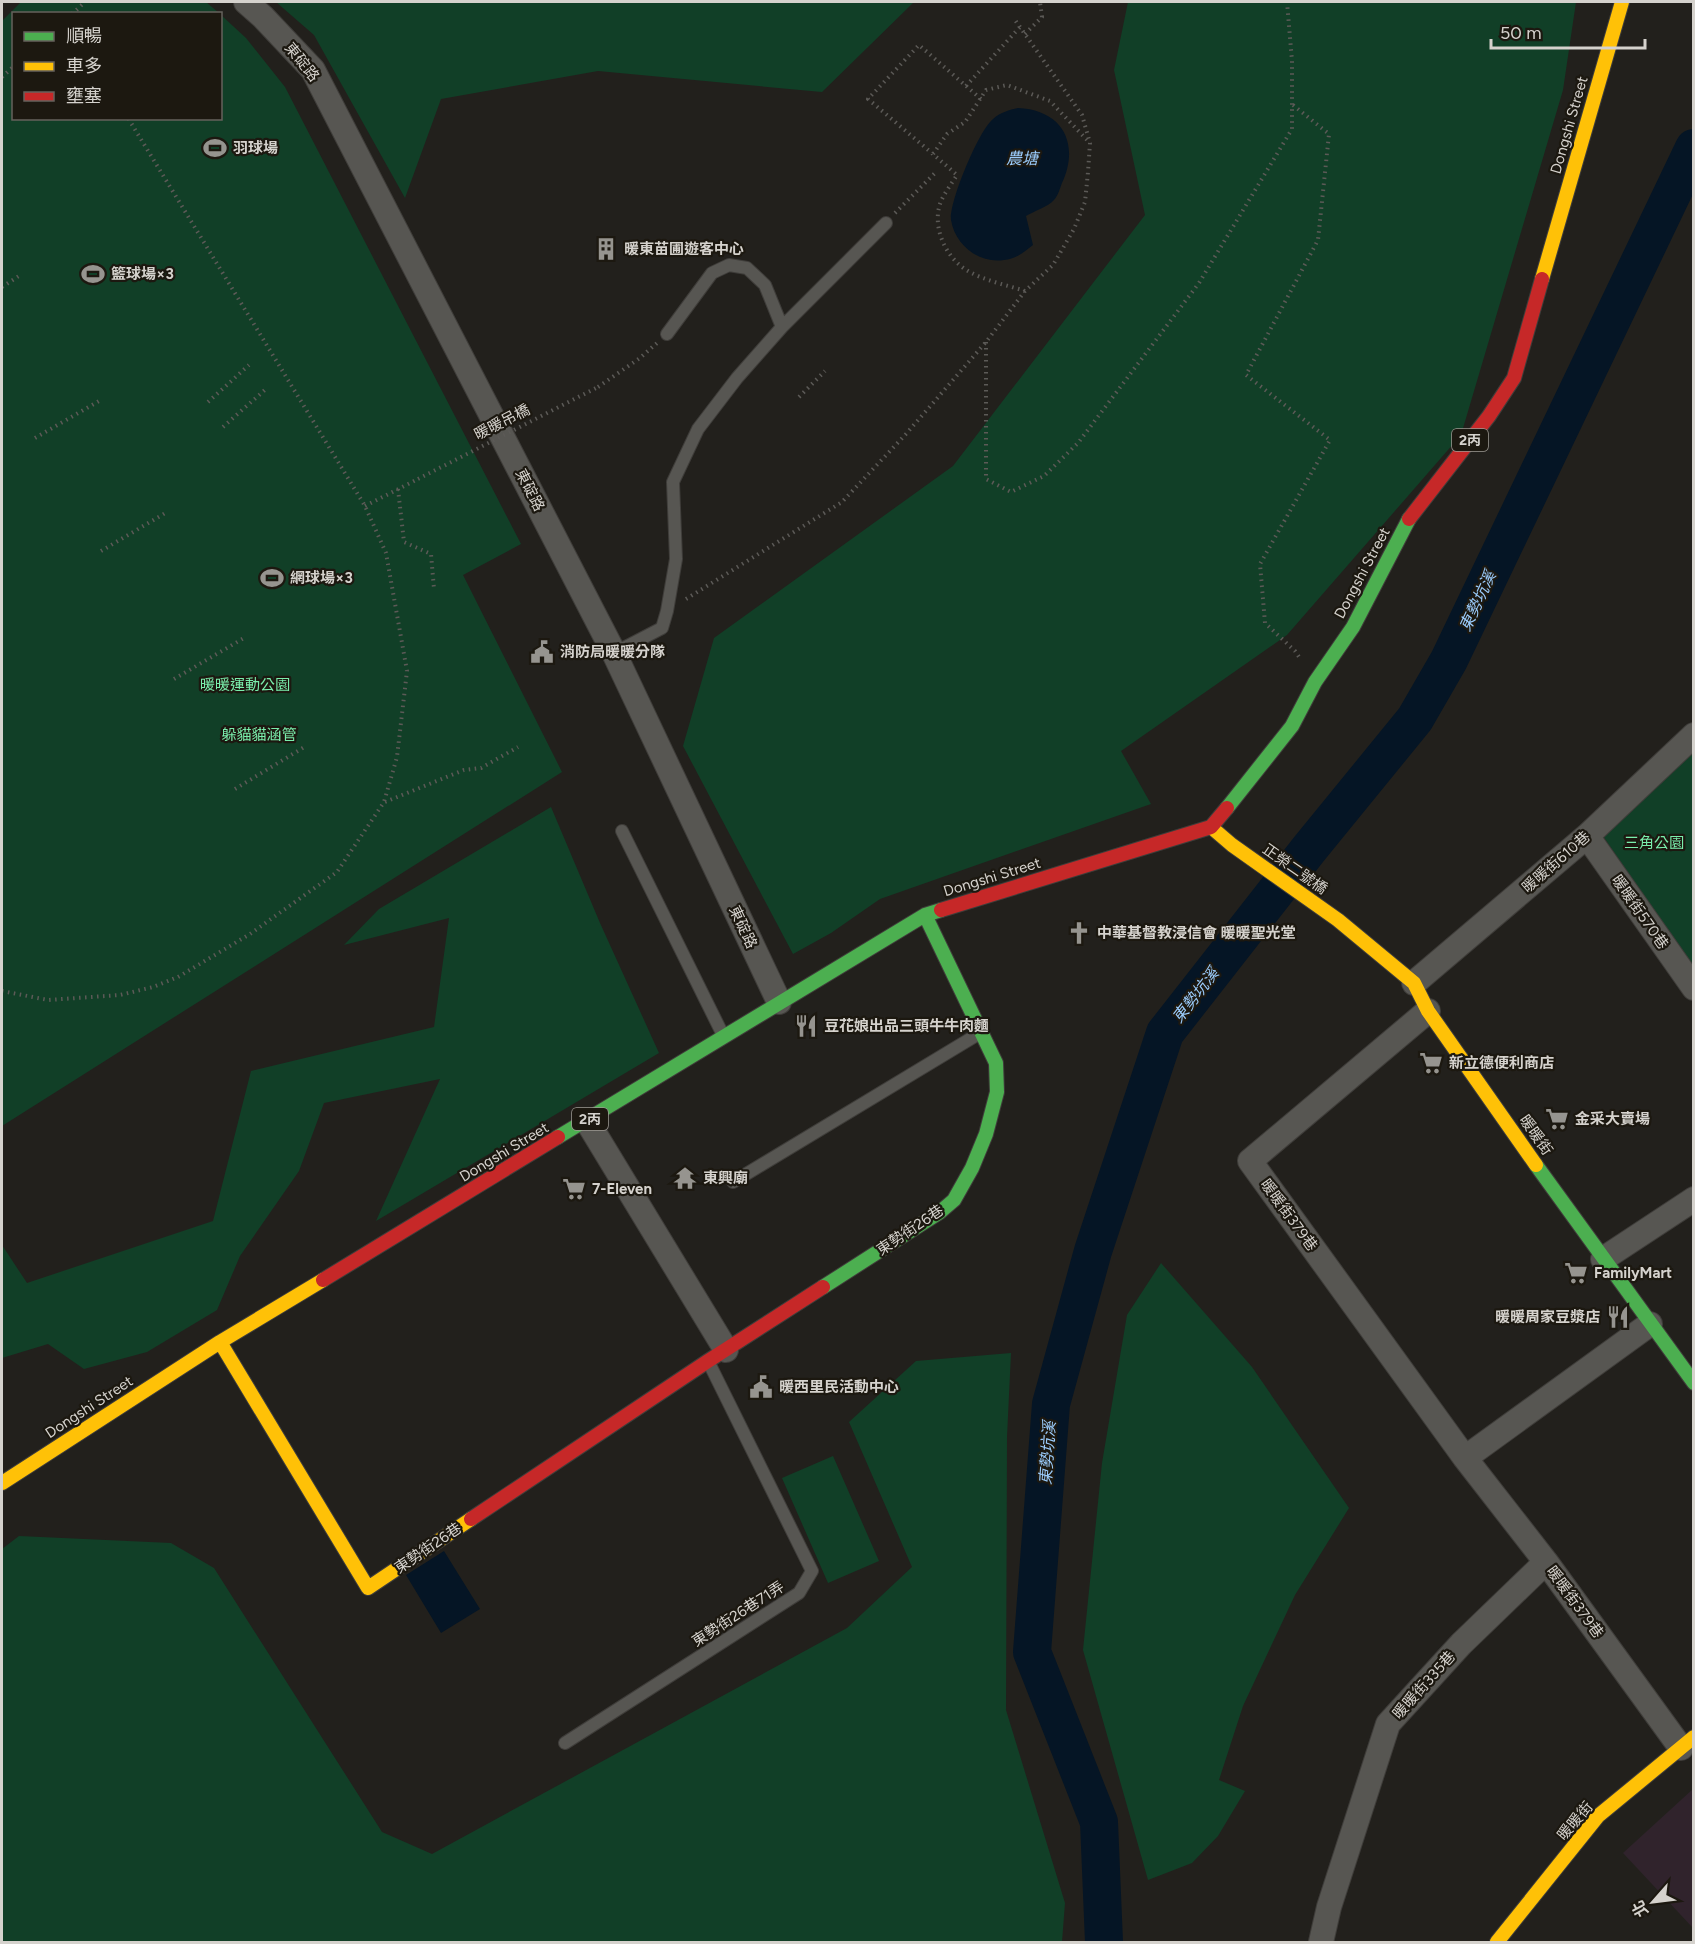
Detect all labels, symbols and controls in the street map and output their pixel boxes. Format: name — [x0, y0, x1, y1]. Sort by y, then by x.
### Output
legend — [12, 12, 222, 120]
scale bar — [1491, 12, 1646, 50]
text: 50 m — [1500, 22, 1542, 44]
text: 順暢 — [66, 25, 102, 47]
street label: 東碇路 — [281, 39, 323, 85]
text: 車多 — [66, 55, 102, 77]
street label: Dongshi Street — [1546, 74, 1592, 176]
text: 壅塞 — [66, 85, 102, 107]
sports icon: 羽球場 — [202, 135, 228, 161]
place label: 羽球場 — [233, 139, 278, 157]
water label: 農塘 — [1006, 149, 1041, 168]
building icon: 暖東苗圃遊客中心 — [593, 236, 619, 262]
place label: 暖東苗圃遊客中心 — [624, 240, 744, 258]
sports icon: 籃球場×3 — [80, 261, 106, 287]
place label: 籃球場×3 — [111, 265, 174, 283]
street label: 暖暖吊橋 — [471, 400, 533, 444]
road number: 2丙 — [1452, 429, 1488, 451]
street label: 東碇路 — [512, 466, 548, 514]
street label: Dongshi Street — [1330, 524, 1394, 622]
sports icon: 網球場×3 — [259, 565, 285, 591]
water label: 東勢坑溪 — [1455, 566, 1500, 634]
place label: 網球場×3 — [290, 569, 353, 587]
public building icon: 消防局暖暖分隊 — [529, 639, 555, 665]
place label: 消防局暖暖分隊 — [560, 643, 665, 661]
park label: 暖暖運動公園 — [200, 676, 290, 694]
park label: 躲貓貓涵管 — [221, 726, 297, 744]
street label: 暖暖街610巷 — [1518, 828, 1594, 896]
park label: 三角公園 — [1624, 834, 1684, 852]
street label: 正榮二號橋 — [1259, 840, 1331, 898]
street label: Dongshi Street — [941, 854, 1043, 900]
street label: 暖暖街570巷 — [1608, 871, 1672, 953]
street label: 東碇路 — [725, 903, 761, 951]
church icon: 中華基督教浸信會 暖暖聖光堂 — [1066, 920, 1092, 946]
place label: 中華基督教浸信會 暖暖聖光堂 — [1097, 924, 1296, 942]
water label: 東勢坑溪 — [1168, 963, 1224, 1026]
restaurant icon: 豆花娘出品三頭牛牛肉麵 — [793, 1013, 819, 1039]
place label: 豆花娘出品三頭牛牛肉麵 — [824, 1017, 989, 1035]
supermarket icon: 新立德便利商店 — [1418, 1050, 1444, 1076]
place label: 新立德便利商店 — [1449, 1054, 1554, 1072]
supermarket icon: 金采大賣場 — [1544, 1106, 1570, 1132]
road number: 2丙 — [572, 1108, 608, 1130]
place label: 金采大賣場 — [1575, 1110, 1650, 1128]
street label: 暖暖街 — [1516, 1111, 1556, 1159]
street label: Dongshi Street — [456, 1118, 552, 1186]
temple icon: 東興廟 — [672, 1165, 698, 1191]
place label: 東興廟 — [703, 1169, 748, 1187]
street label: 暖暖街379巷 — [1257, 1175, 1321, 1255]
supermarket icon: 7-Eleven — [561, 1176, 587, 1202]
place label: 7-Eleven — [592, 1180, 652, 1198]
street label: 東勢街26巷 — [873, 1201, 947, 1259]
supermarket icon: FamilyMart — [1563, 1260, 1589, 1286]
place label: FamilyMart — [1594, 1264, 1672, 1282]
restaurant icon: 暖暖周家豆漿店 — [1605, 1304, 1631, 1330]
place label: 暖暖周家豆漿店 — [1495, 1308, 1600, 1326]
street label: Dongshi Street — [42, 1372, 136, 1442]
public building icon: 暖西里民活動中心 — [748, 1374, 774, 1400]
place label: 暖西里民活動中心 — [779, 1378, 899, 1396]
water label: 東勢坑溪 — [1036, 1418, 1059, 1486]
street label: 東勢街26巷 — [391, 1519, 465, 1577]
street label: 暖暖街379巷 — [1543, 1562, 1607, 1642]
street label: 東勢街26巷71弄 — [689, 1578, 787, 1650]
street label: 暖暖街335巷 — [1389, 1647, 1459, 1723]
street label: 暖暖街 — [1553, 1798, 1597, 1844]
north arrow — [1623, 1872, 1683, 1932]
text: 北 — [1628, 1897, 1652, 1920]

